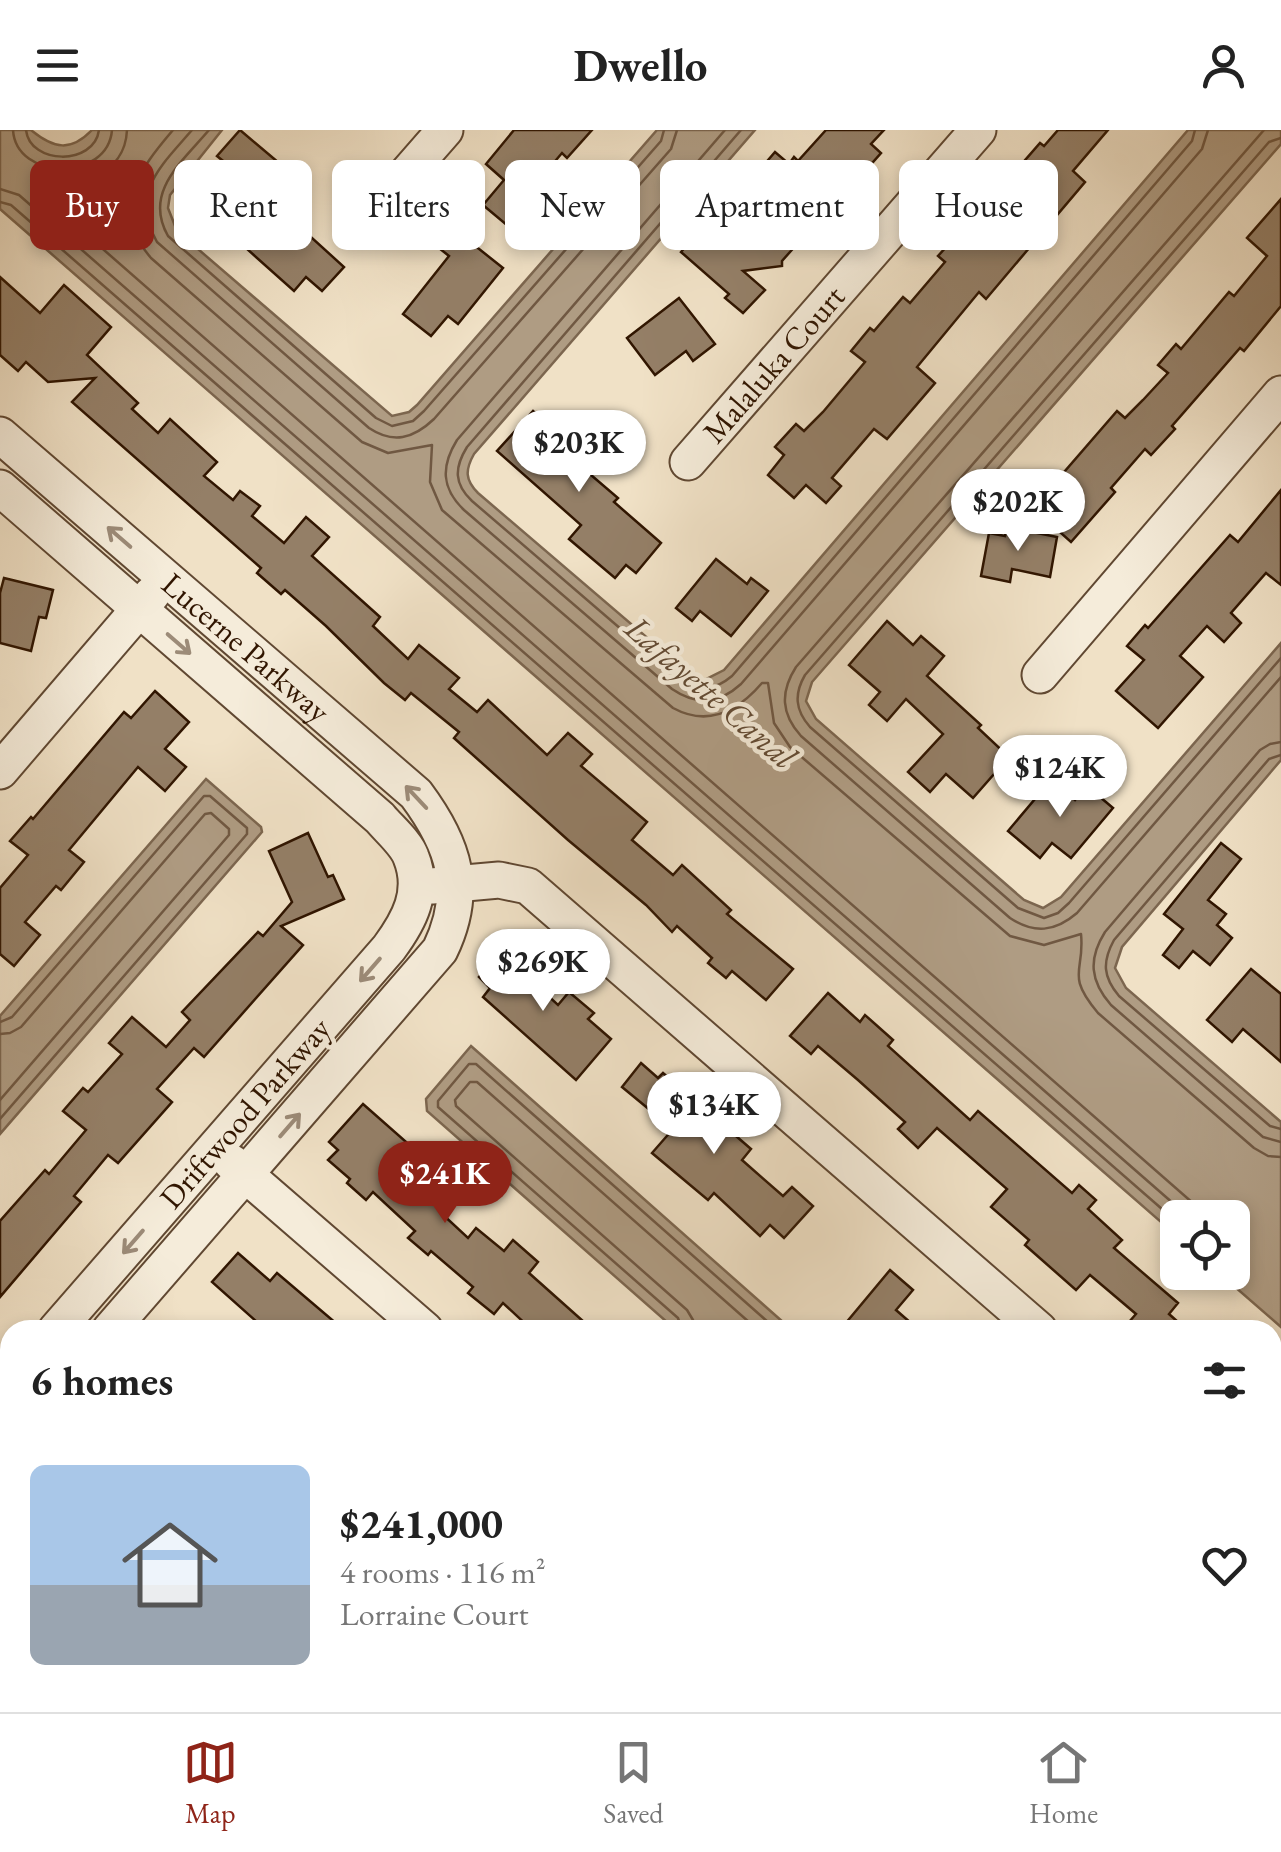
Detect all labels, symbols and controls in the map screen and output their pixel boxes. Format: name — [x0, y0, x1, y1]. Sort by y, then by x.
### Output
text: Dwello — [574, 36, 707, 94]
icon: menu — [30, 38, 85, 93]
icon: person — [1196, 38, 1251, 93]
chip: Buy — [30, 160, 154, 250]
chip: Rent — [174, 160, 312, 250]
chip: Filters — [332, 160, 485, 250]
chip: New — [505, 160, 640, 250]
chip: Apartment — [660, 160, 879, 250]
chip: House — [899, 160, 1058, 250]
street label: Malaluka Court — [693, 276, 854, 452]
pin: $203K — [509, 410, 649, 495]
text: $203K — [534, 421, 624, 463]
pin: $202K — [948, 469, 1088, 554]
text: $202K — [973, 480, 1063, 522]
one-way arrow — [107, 526, 132, 549]
street label: Lucerne Parkway — [153, 563, 340, 732]
water label: Lafayette Canal — [615, 604, 807, 780]
one-way arrow — [166, 632, 191, 655]
pin: $124K — [990, 735, 1130, 820]
text: $124K — [1015, 746, 1105, 788]
one-way arrow — [404, 786, 428, 810]
pin: $269K — [473, 929, 613, 1014]
text: $269K — [498, 940, 588, 982]
one-way arrow — [358, 957, 381, 982]
street label: Driftwood Parkway — [150, 1008, 340, 1218]
pin: $134K — [644, 1072, 784, 1157]
text: $134K — [669, 1083, 759, 1125]
one-way arrow — [278, 1113, 301, 1138]
pin: $241K — [375, 1141, 515, 1226]
text: $241K — [400, 1152, 490, 1194]
map controls — [1160, 1200, 1250, 1290]
button: locate — [1160, 1200, 1250, 1290]
one-way arrow — [123, 1228, 145, 1254]
text: 6 homes — [30, 1353, 173, 1408]
icon: filters — [1197, 1353, 1252, 1408]
text: $241,000 — [340, 1496, 503, 1551]
icon: home — [110, 1505, 230, 1625]
icon: heart — [1197, 1538, 1252, 1593]
text: 4 rooms · 116 m² — [340, 1551, 546, 1593]
text: Lorraine Court — [340, 1593, 528, 1635]
tab: Map — [183, 1735, 238, 1831]
tab: Saved — [603, 1735, 663, 1831]
tab: Home — [1029, 1735, 1098, 1831]

